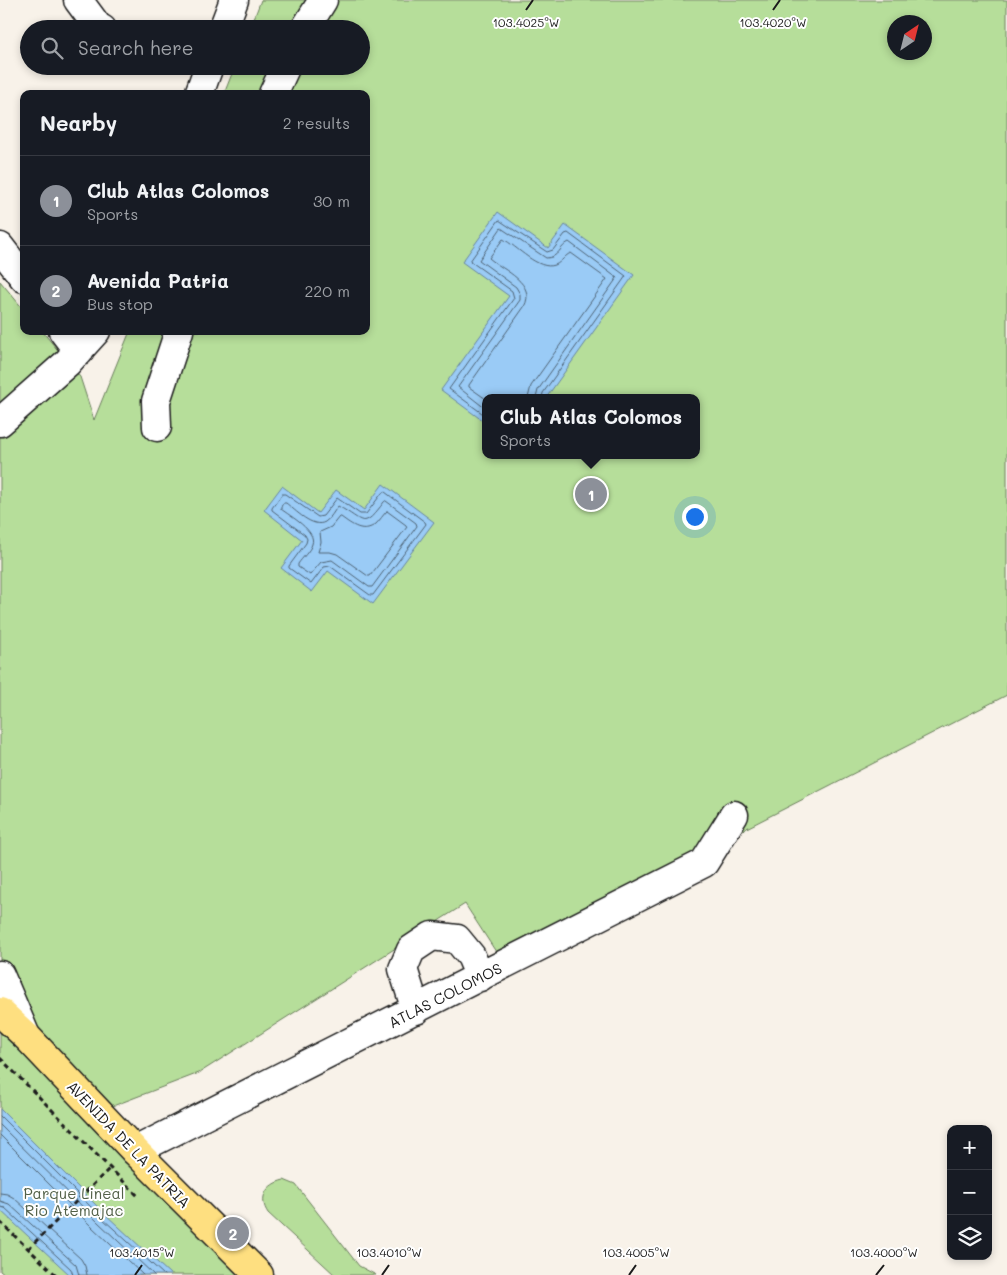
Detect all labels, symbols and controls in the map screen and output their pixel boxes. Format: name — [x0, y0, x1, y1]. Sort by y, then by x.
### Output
text: 103.4025°W — [493, 14, 559, 30]
text: 103.4020°W — [739, 14, 807, 30]
north arrow — [887, 15, 932, 60]
search box — [20, 20, 370, 75]
icon: search — [38, 34, 66, 62]
text: Search here — [78, 35, 194, 60]
text: Nearby — [40, 109, 117, 136]
text: 2 results — [283, 112, 350, 133]
text: Club Atlas Colomos — [87, 178, 269, 203]
text: 1 — [52, 190, 60, 211]
text: 30 m — [313, 190, 350, 211]
text: Sports — [87, 203, 138, 224]
text: Avenida Patria — [87, 268, 229, 293]
text: 2 — [52, 280, 60, 301]
text: 220 m — [304, 280, 350, 301]
text: Bus stop — [87, 293, 153, 314]
popup — [482, 394, 700, 459]
text: Club Atlas Colomos — [500, 404, 682, 429]
text: Sports — [500, 429, 551, 450]
pin: 1 — [575, 475, 607, 513]
your location — [682, 504, 708, 530]
street label: ATLAS COLOMOS — [385, 958, 505, 1032]
street label: AVENIDA DE LA PATRIA — [63, 1076, 195, 1212]
map controls — [947, 1125, 992, 1260]
button: + — [947, 1125, 992, 1170]
button: − — [947, 1170, 992, 1215]
park label: Parque Lineal Rio Atemajac — [23, 1183, 125, 1220]
pin: 2 — [217, 1214, 249, 1252]
button: layers — [947, 1215, 992, 1260]
text: 103.4015°W — [109, 1244, 175, 1260]
text: 103.4010°W — [356, 1244, 422, 1260]
text: 103.4005°W — [602, 1244, 670, 1260]
text: 103.4000°W — [850, 1244, 918, 1260]

